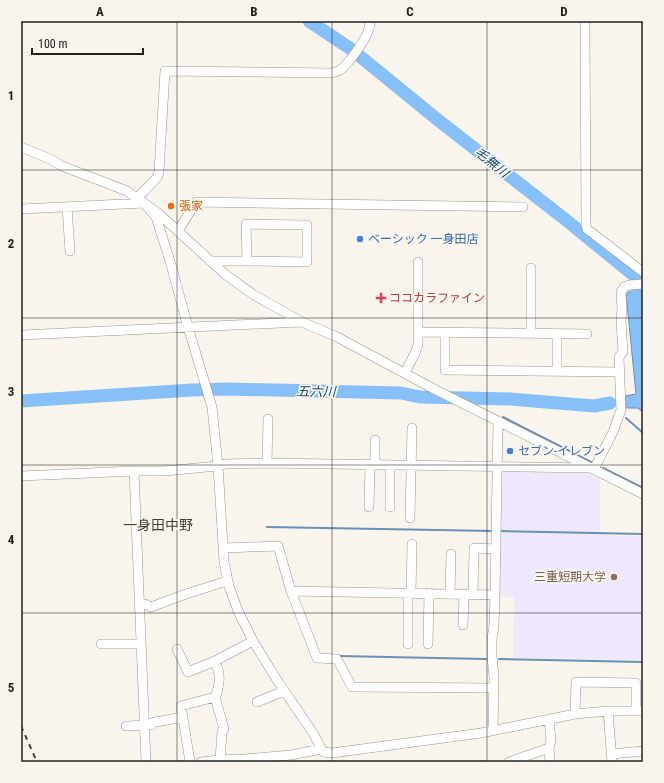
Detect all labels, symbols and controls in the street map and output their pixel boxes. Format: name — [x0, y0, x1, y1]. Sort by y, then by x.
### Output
text: A — [96, 4, 104, 19]
text: B — [250, 4, 258, 19]
text: C — [406, 4, 414, 19]
text: D — [560, 4, 568, 19]
scale bar — [32, 30, 143, 56]
text: 100 m — [38, 37, 68, 51]
text: 1 — [8, 88, 14, 103]
water label: 毛無川 — [472, 144, 513, 182]
place label: 張家 — [179, 199, 203, 213]
marker: 張家 — [166, 201, 176, 211]
place label: ベーシック 一身田店 — [368, 232, 479, 246]
marker: ベーシック 一身田店 — [355, 234, 365, 244]
text: 2 — [8, 236, 15, 251]
place label: ココカラファイン — [389, 291, 485, 305]
marker: ココカラファイン — [376, 293, 386, 303]
text: 3 — [8, 384, 14, 399]
water label: 五六川 — [296, 384, 338, 399]
place label: セブン-イレブン — [518, 444, 605, 458]
marker: セブン-イレブン — [505, 446, 515, 456]
district label: 一身田中野 — [123, 517, 193, 533]
text: 4 — [8, 532, 15, 547]
place label: 三重短期大学 — [534, 570, 606, 584]
marker: 三重短期大学 — [609, 572, 619, 582]
text: 5 — [8, 680, 15, 695]

